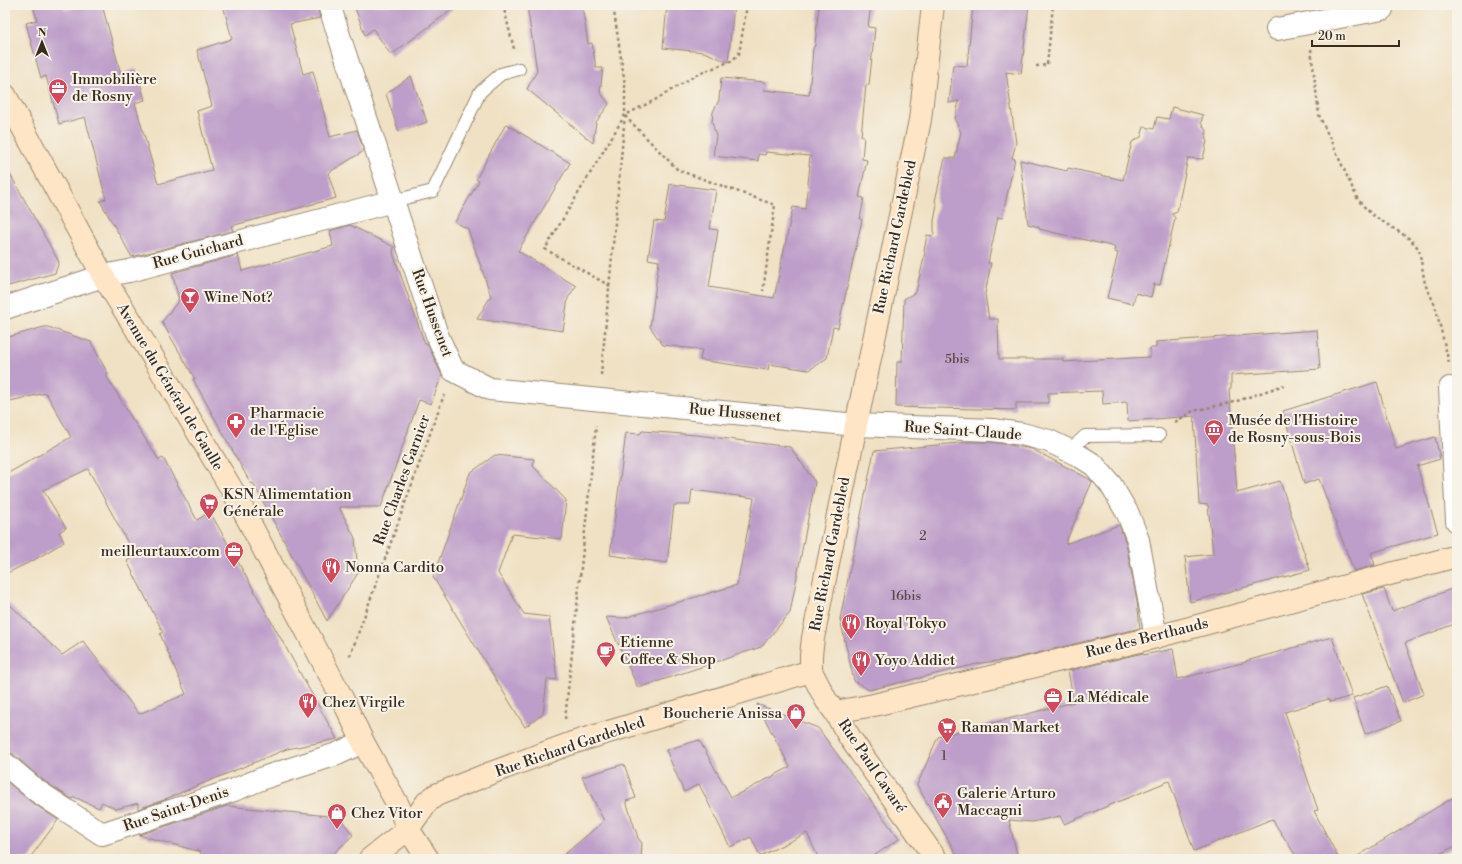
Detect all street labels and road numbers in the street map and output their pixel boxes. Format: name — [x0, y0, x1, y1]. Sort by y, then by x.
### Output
street label: Rue Richard Gardebled — [869, 158, 921, 316]
street label: Rue Guichard — [151, 231, 246, 273]
street label: Rue Hussenet — [407, 266, 457, 360]
street label: Avenue du Général de Gaulle — [112, 299, 228, 474]
street label: Rue Hussenet — [688, 399, 783, 427]
street label: Rue Charles Garnier — [370, 412, 435, 548]
street label: Rue Saint-Claude — [903, 417, 1023, 445]
street label: Rue Richard Gardebled — [806, 475, 854, 633]
street label: Rue des Berthauds — [1084, 614, 1210, 662]
street label: Rue Richard Gardebled — [493, 712, 648, 782]
street label: Rue Paul Cavaré — [834, 715, 910, 817]
street label: Rue Saint-Denis — [121, 782, 231, 836]

